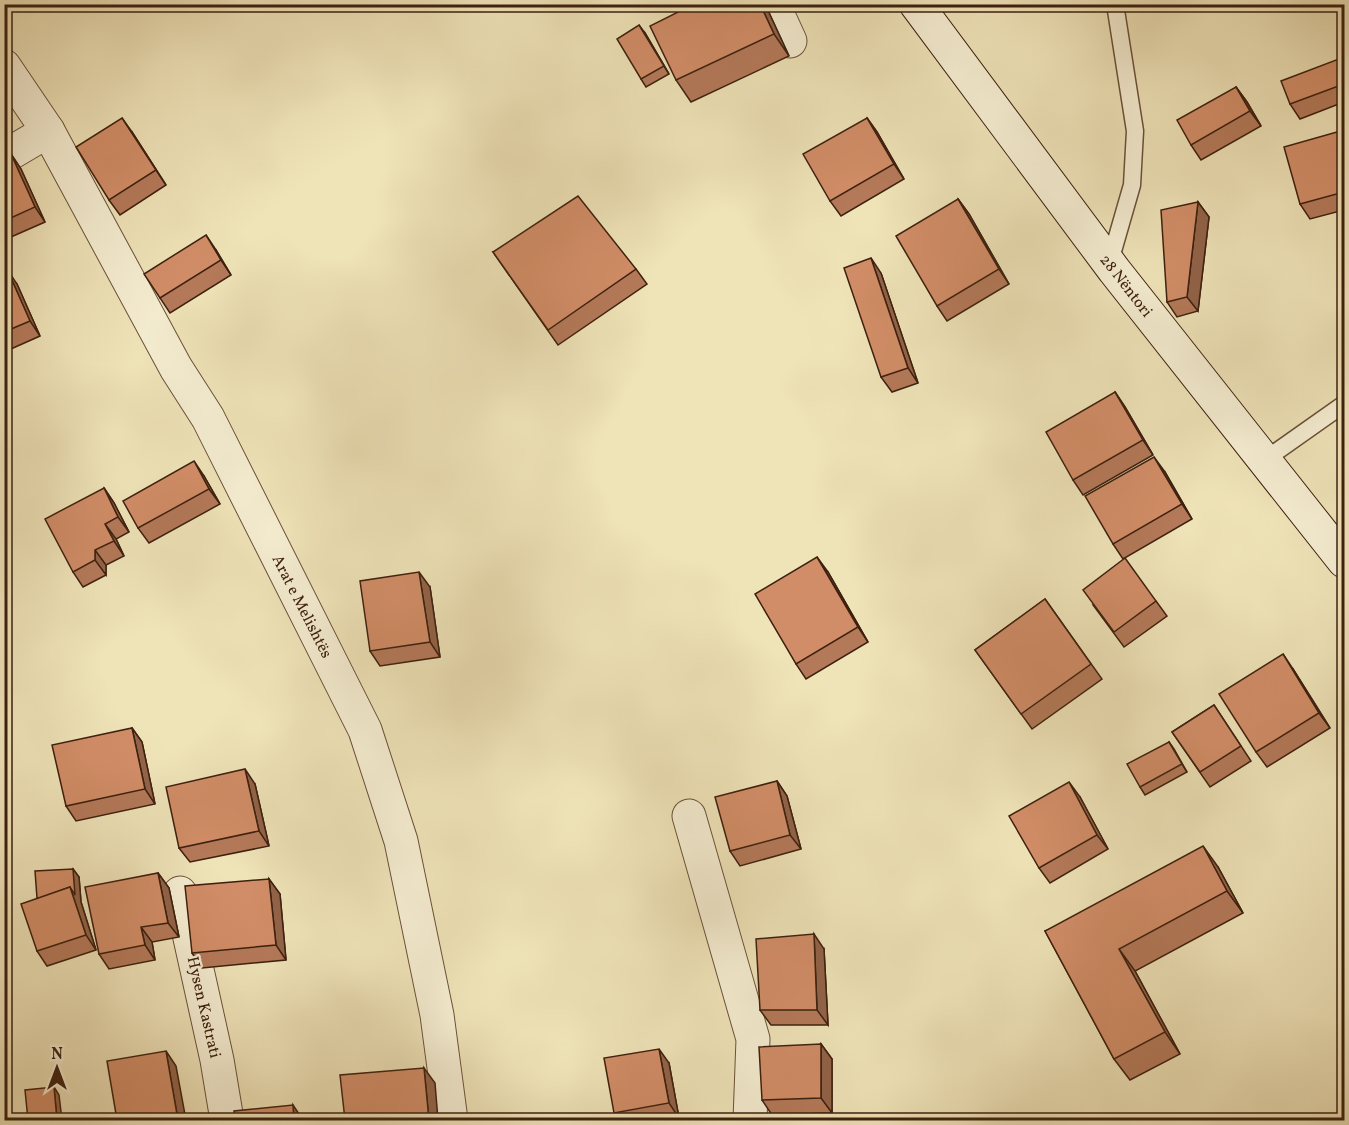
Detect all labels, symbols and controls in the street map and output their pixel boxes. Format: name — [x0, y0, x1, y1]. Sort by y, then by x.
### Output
street label: 28 Nëntori — [1094, 250, 1157, 322]
street label: Arat e Melishtës — [266, 551, 337, 663]
street label: Hysen Kastrati — [181, 954, 226, 1061]
north arrow — [27, 1038, 87, 1098]
text: N — [51, 1044, 63, 1066]

